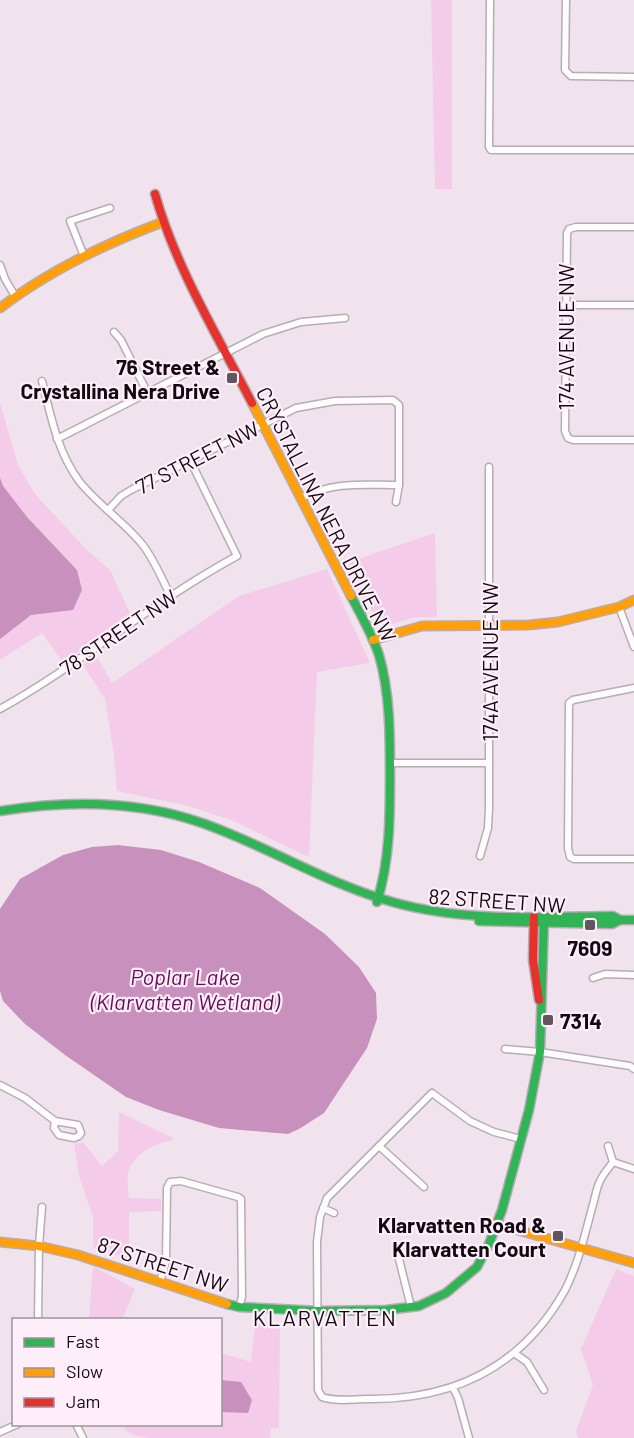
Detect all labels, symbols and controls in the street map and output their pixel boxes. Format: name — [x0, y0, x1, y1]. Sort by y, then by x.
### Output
street label: 174 AVENUE NW — [553, 264, 578, 410]
place label: 76 Street & Crystallina Nera Drive — [20, 354, 220, 403]
marker: 76 Street & Crystallina Nera Drive — [225, 371, 239, 385]
street label: CRYSTALLINA NERA DRIVE NW — [252, 382, 402, 646]
street label: 77 STREET NW — [131, 415, 263, 499]
street label: 174A AVENUE NW — [477, 582, 502, 742]
street label: 78 STREET NW — [55, 584, 181, 680]
street label: 82 STREET NW — [428, 883, 566, 917]
marker: 7609 — [583, 918, 597, 932]
place label: 7609 — [568, 935, 612, 960]
water label: Poplar Lake (Klarvatten Wetland) — [91, 963, 281, 1014]
place label: 7314 — [560, 1008, 602, 1033]
marker: 7314 — [541, 1013, 555, 1027]
place label: Klarvatten Road & Klarvatten Court — [378, 1212, 546, 1261]
marker: Klarvatten Road & Klarvatten Court — [551, 1229, 565, 1243]
street label: 87 STREET NW — [95, 1231, 231, 1297]
district label: KLARVATTEN — [253, 1304, 397, 1330]
legend — [12, 1318, 222, 1426]
text: Fast — [66, 1330, 100, 1352]
text: Slow — [66, 1360, 103, 1382]
text: Jam — [66, 1390, 100, 1412]

